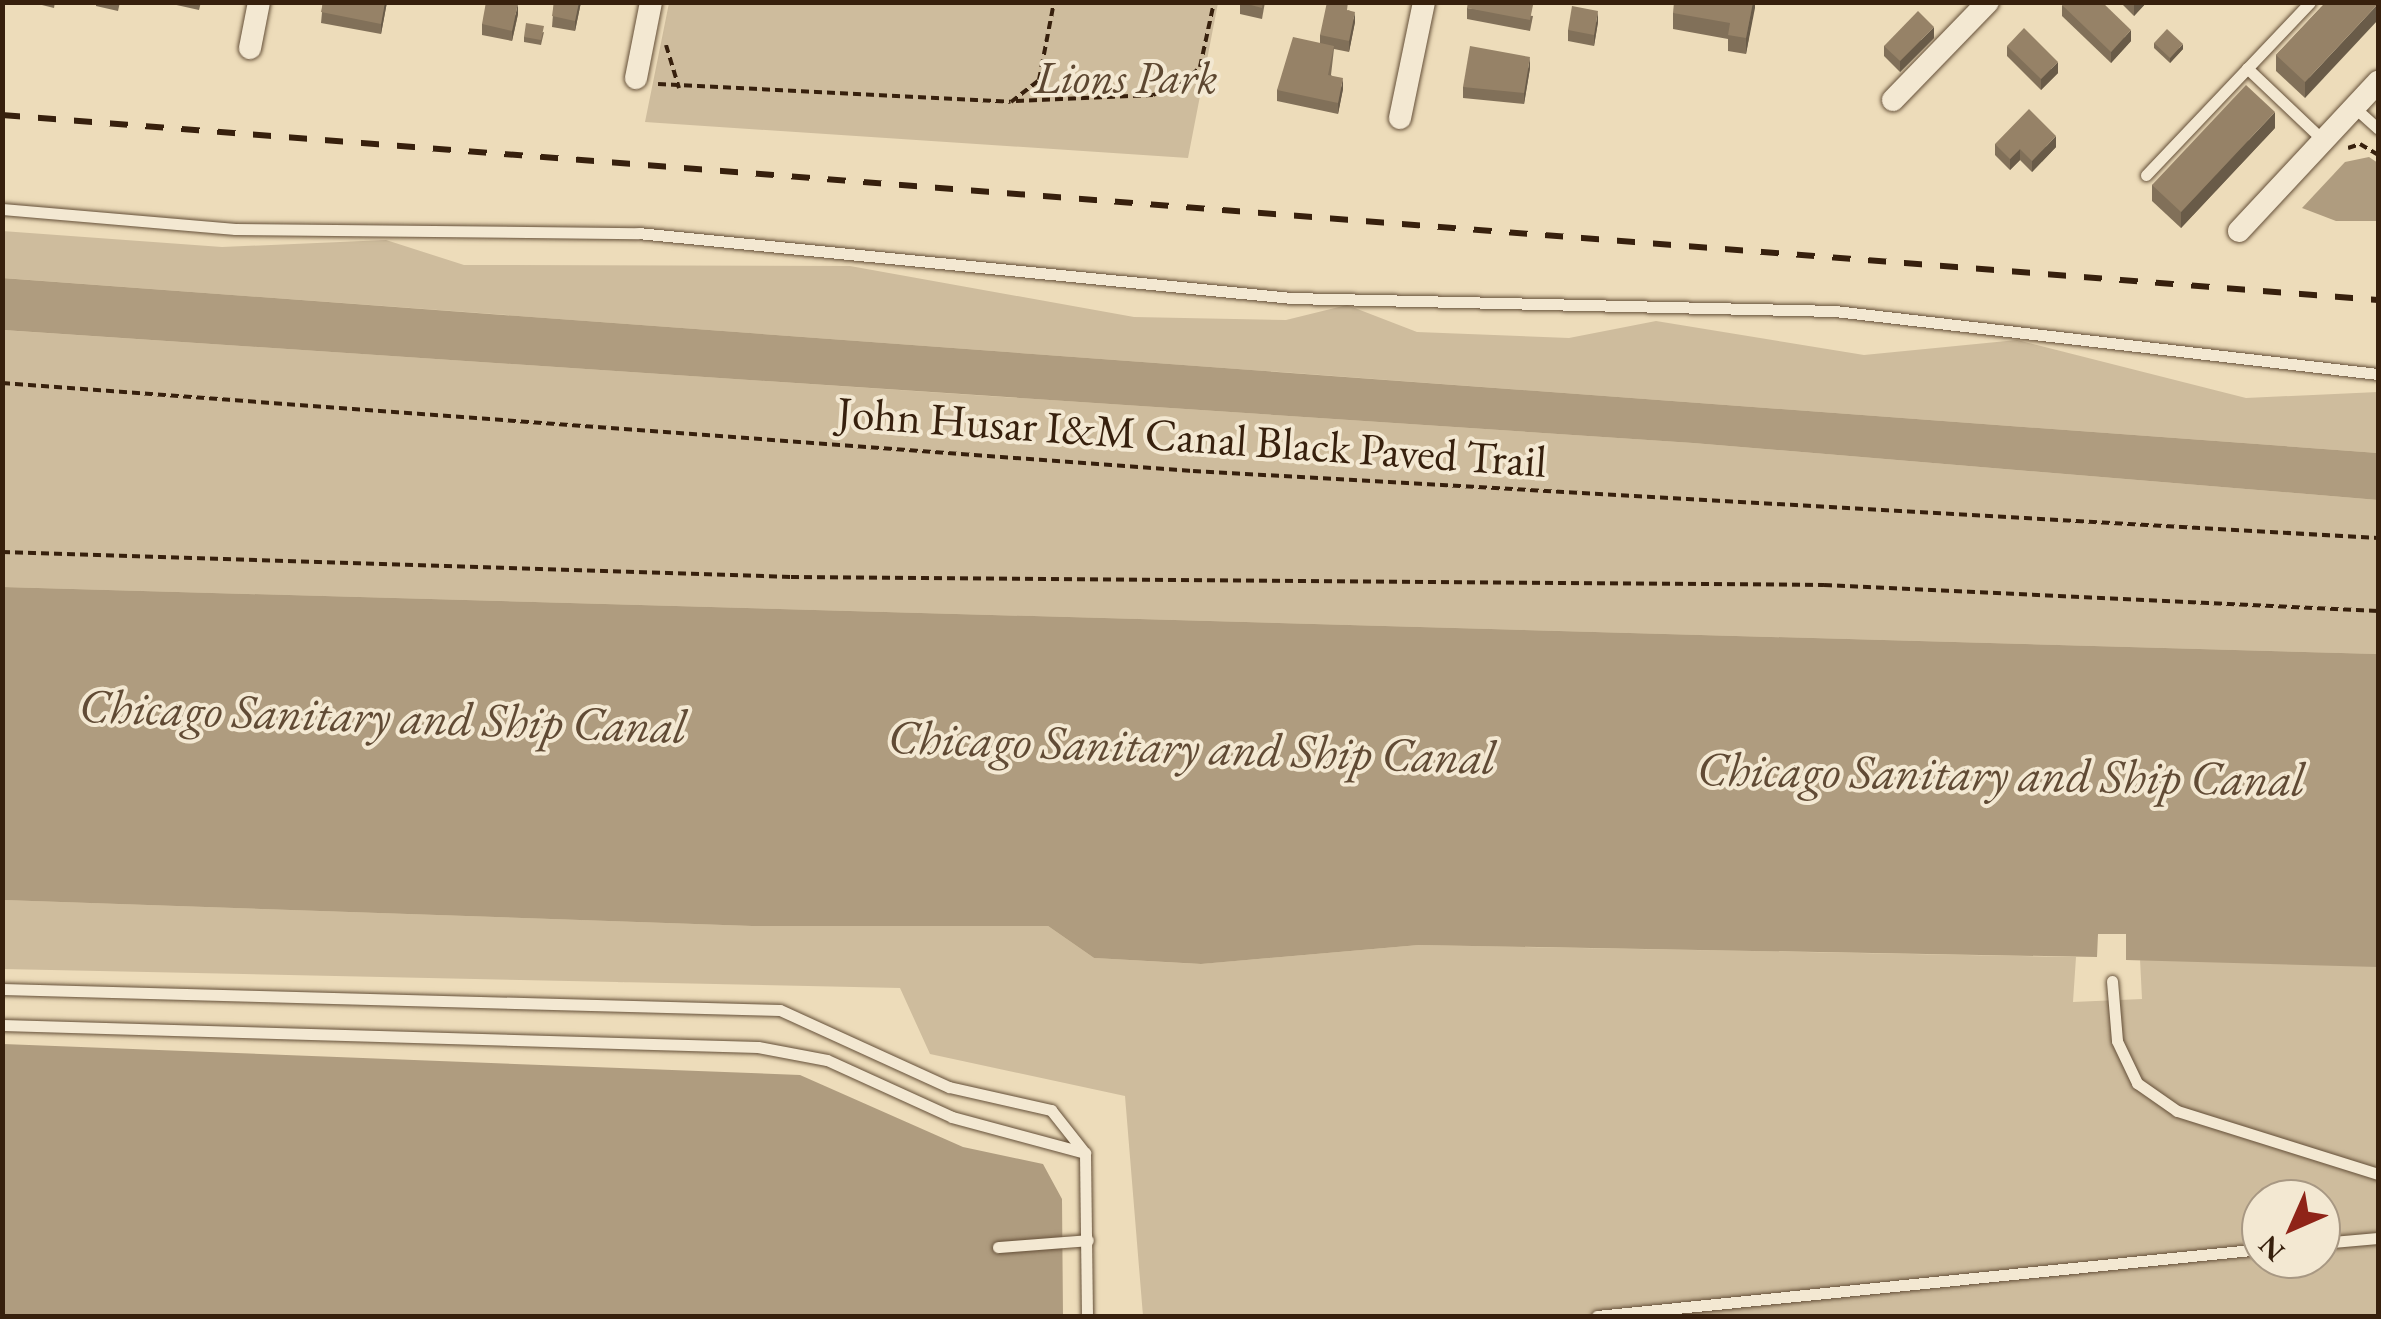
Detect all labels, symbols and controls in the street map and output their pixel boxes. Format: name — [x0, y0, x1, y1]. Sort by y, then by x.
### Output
park label: Lions Park — [1035, 51, 1217, 105]
street label: John Husar I&M Canal Black Paved Trail — [836, 385, 1548, 489]
water label: Chicago Sanitary and Ship Canal — [78, 677, 688, 755]
water label: Chicago Sanitary and Ship Canal — [887, 708, 1497, 786]
water label: Chicago Sanitary and Ship Canal — [1696, 740, 2306, 808]
north arrow — [2241, 1179, 2341, 1279]
text: N — [2250, 1228, 2292, 1270]

